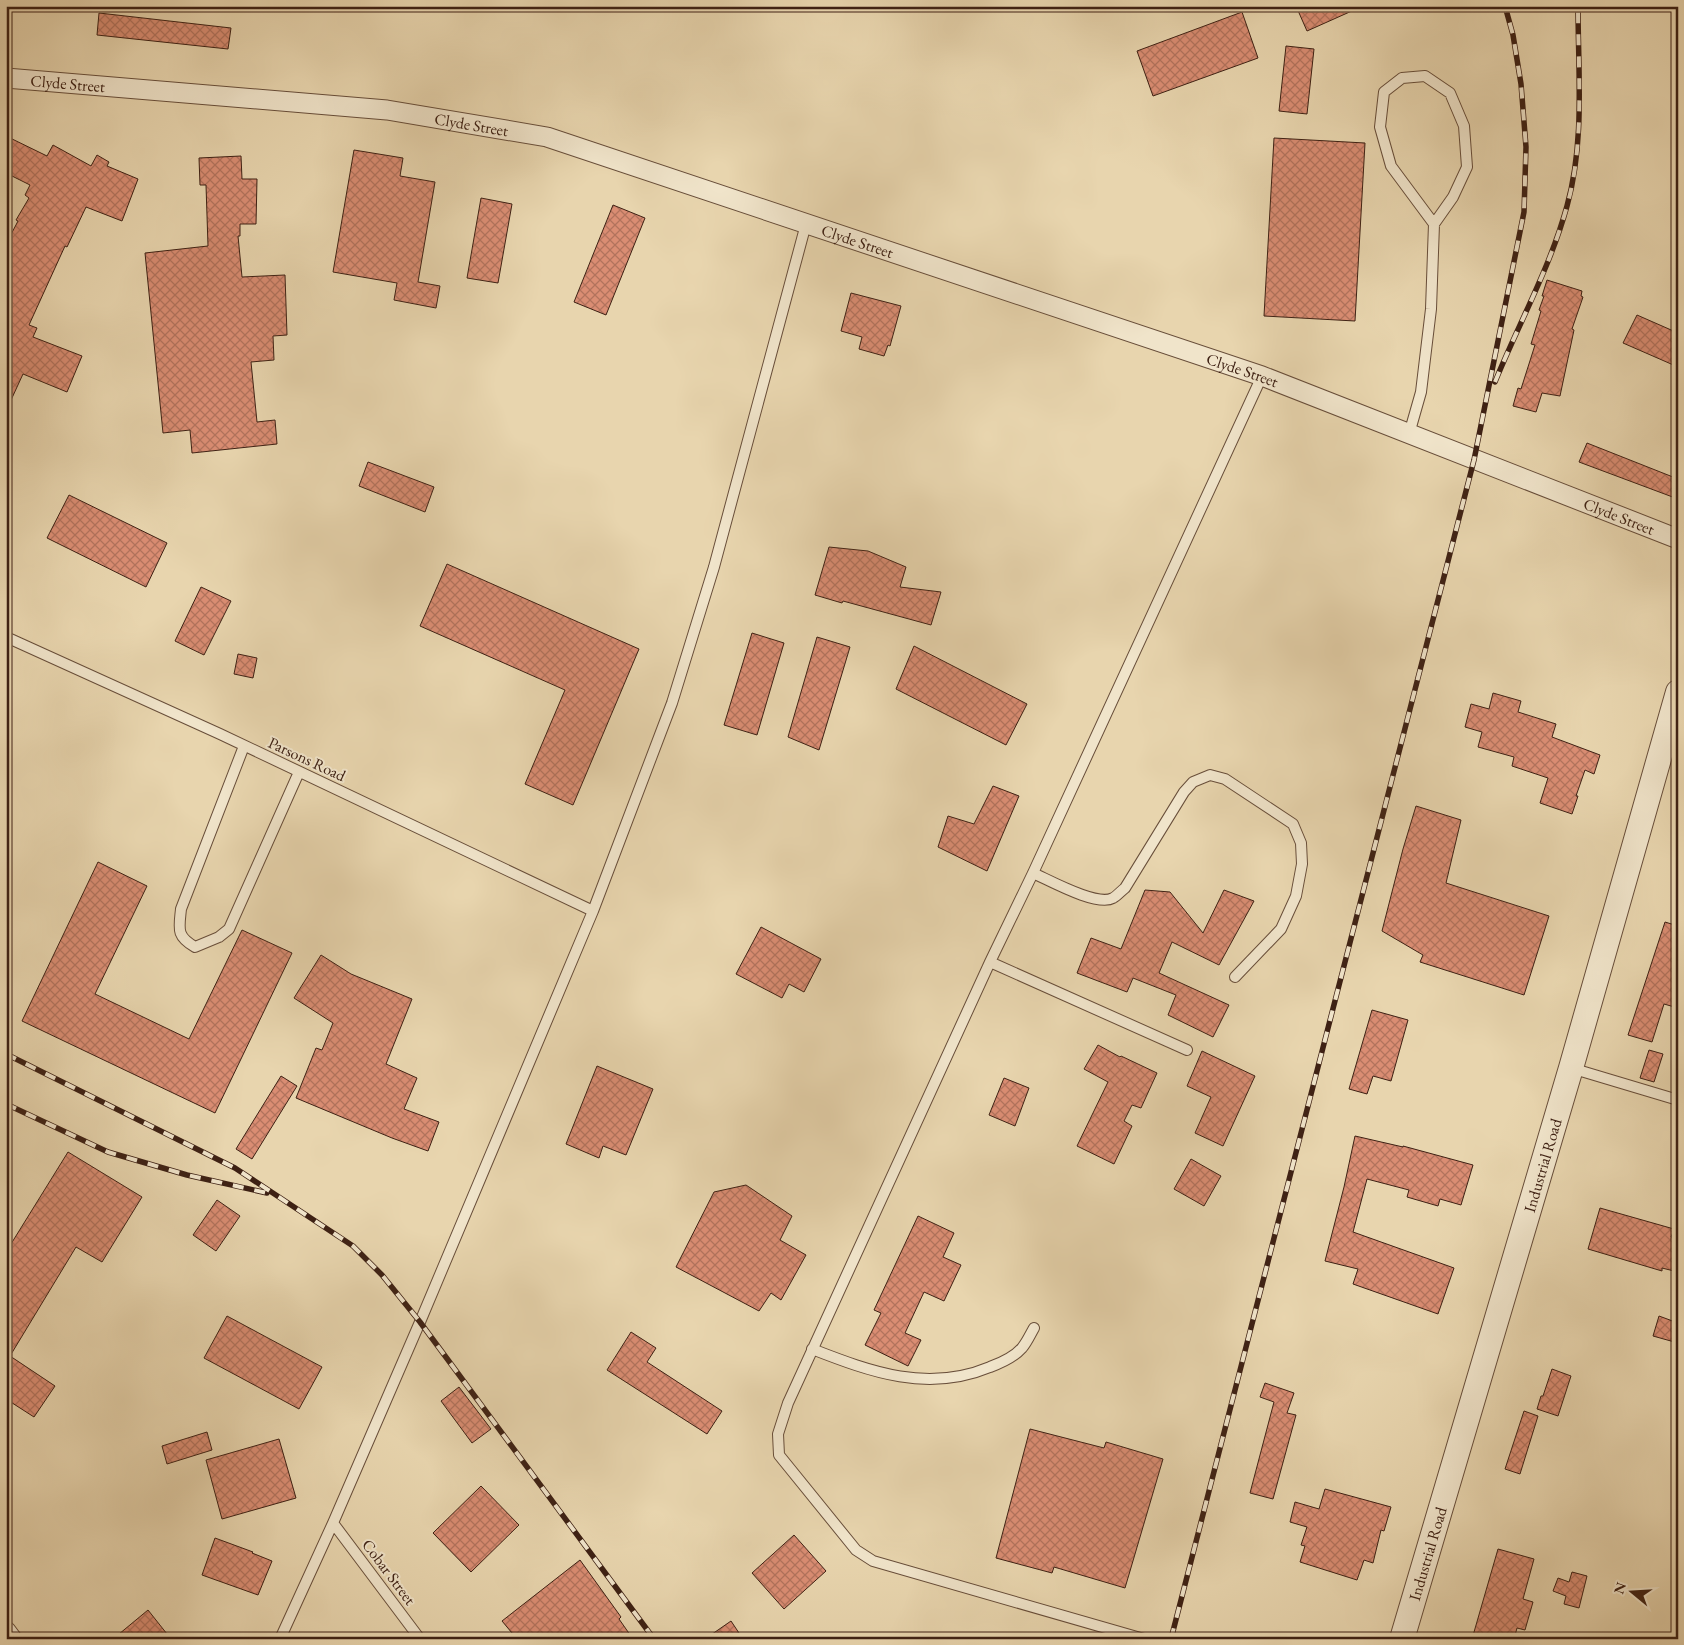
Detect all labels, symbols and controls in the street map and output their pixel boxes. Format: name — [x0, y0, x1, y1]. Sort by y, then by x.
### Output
street label: Clyde Street — [30, 70, 106, 97]
street label: Clyde Street — [433, 108, 510, 141]
street label: Clyde Street — [819, 219, 896, 263]
street label: Clyde Street — [1204, 348, 1281, 392]
street label: Clyde Street — [1581, 493, 1658, 539]
street label: Parsons Road — [265, 732, 350, 786]
street label: Industrial Road — [1518, 1115, 1566, 1215]
street label: Industrial Road — [1403, 1503, 1451, 1603]
street label: Cobar Street — [357, 1535, 421, 1609]
north arrow — [1606, 1568, 1656, 1618]
text: N — [1609, 1579, 1630, 1596]

